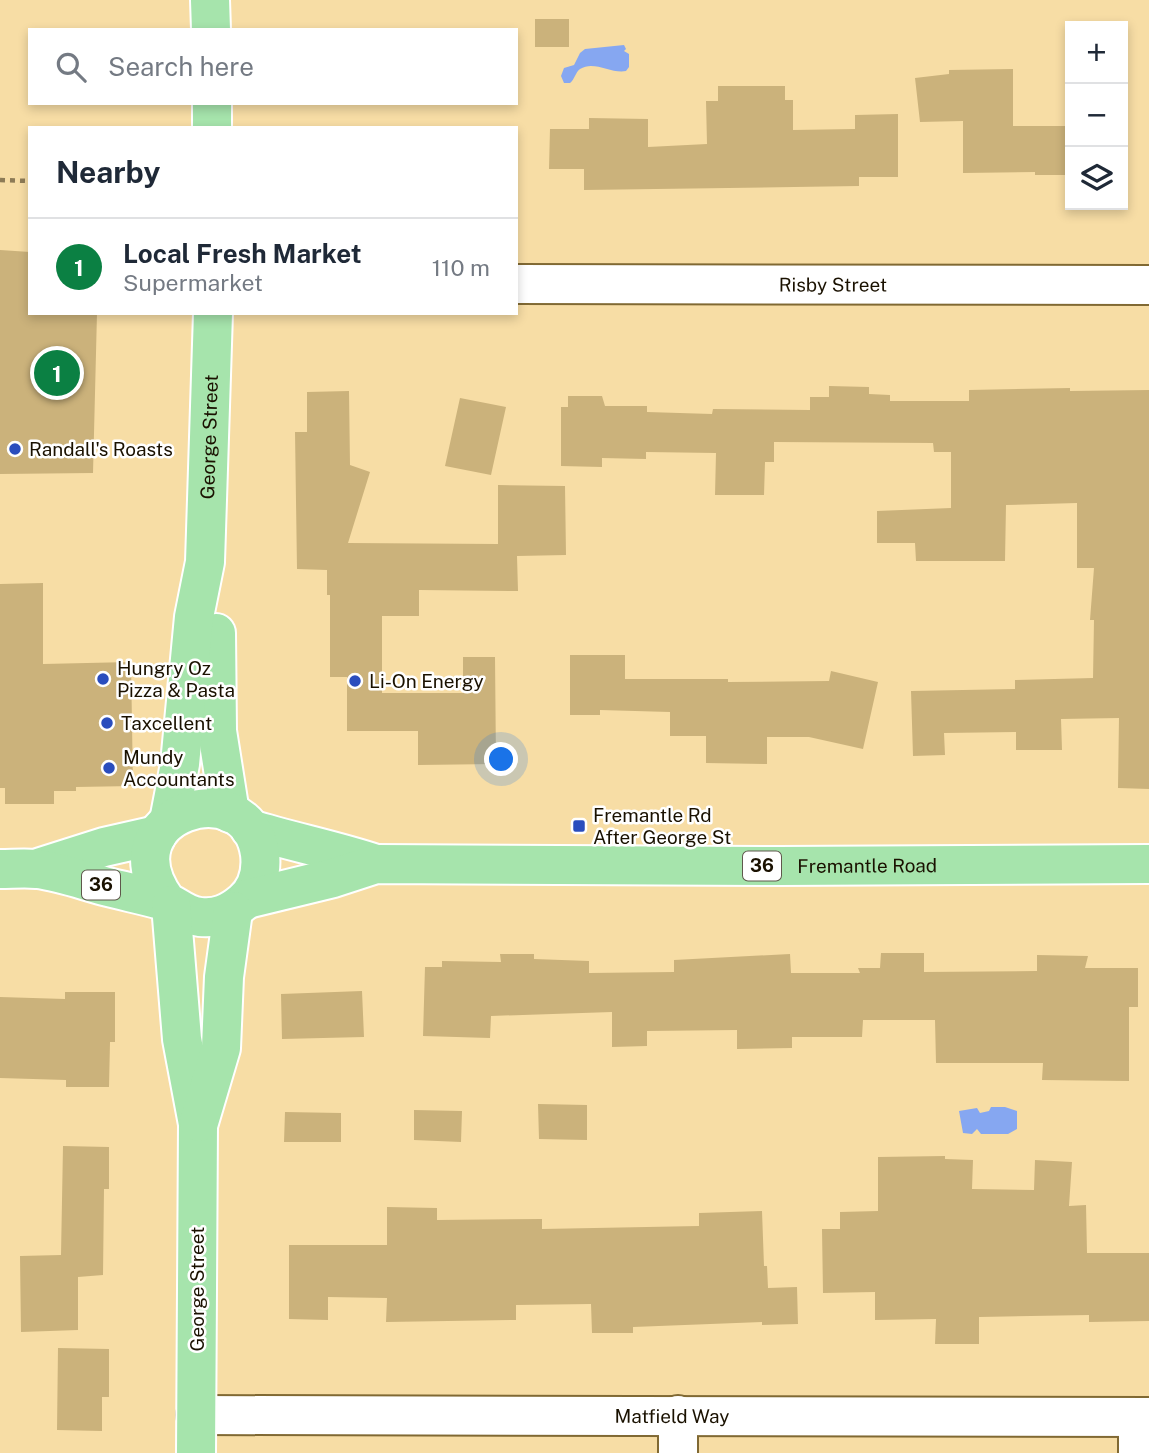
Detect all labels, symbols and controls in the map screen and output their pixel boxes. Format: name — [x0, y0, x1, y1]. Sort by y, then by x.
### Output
map controls — [1065, 21, 1128, 210]
button: + — [1065, 21, 1128, 84]
search box — [28, 28, 518, 105]
icon: search — [52, 48, 90, 86]
text: Search here — [108, 51, 254, 82]
button: − — [1065, 84, 1128, 147]
button: layers — [1065, 147, 1128, 210]
text: Nearby — [56, 154, 160, 190]
text: Local Fresh Market — [123, 238, 362, 269]
text: 1 — [74, 254, 84, 281]
text: 110 m — [432, 254, 490, 281]
text: Supermarket — [123, 269, 263, 296]
street label: Risby Street — [779, 273, 887, 296]
pin: 1 — [34, 347, 80, 399]
street label: George Street — [196, 374, 222, 500]
place label: Randall's Roasts — [29, 438, 173, 460]
marker: Randall's Roasts — [7, 441, 23, 457]
place label: Hungry Oz Pizza & Pasta — [117, 657, 235, 701]
place label: Li-On Energy — [369, 670, 484, 692]
marker: Hungry Oz Pizza & Pasta — [95, 671, 111, 687]
marker: Li-On Energy — [347, 673, 363, 689]
place label: Taxcellent — [121, 712, 212, 734]
marker: Taxcellent — [99, 715, 115, 731]
your location — [484, 742, 518, 776]
place label: Mundy Accountants — [123, 746, 235, 790]
marker: Mundy Accountants — [101, 760, 117, 776]
place label: Fremantle Rd After George St — [593, 804, 731, 848]
marker: Fremantle Rd After George St — [571, 818, 587, 834]
road number: 36 — [743, 852, 781, 880]
street label: Fremantle Road — [797, 854, 937, 877]
road number: 36 — [82, 870, 120, 900]
street label: George Street — [186, 1227, 208, 1351]
street label: Matfield Way — [615, 1405, 729, 1427]

